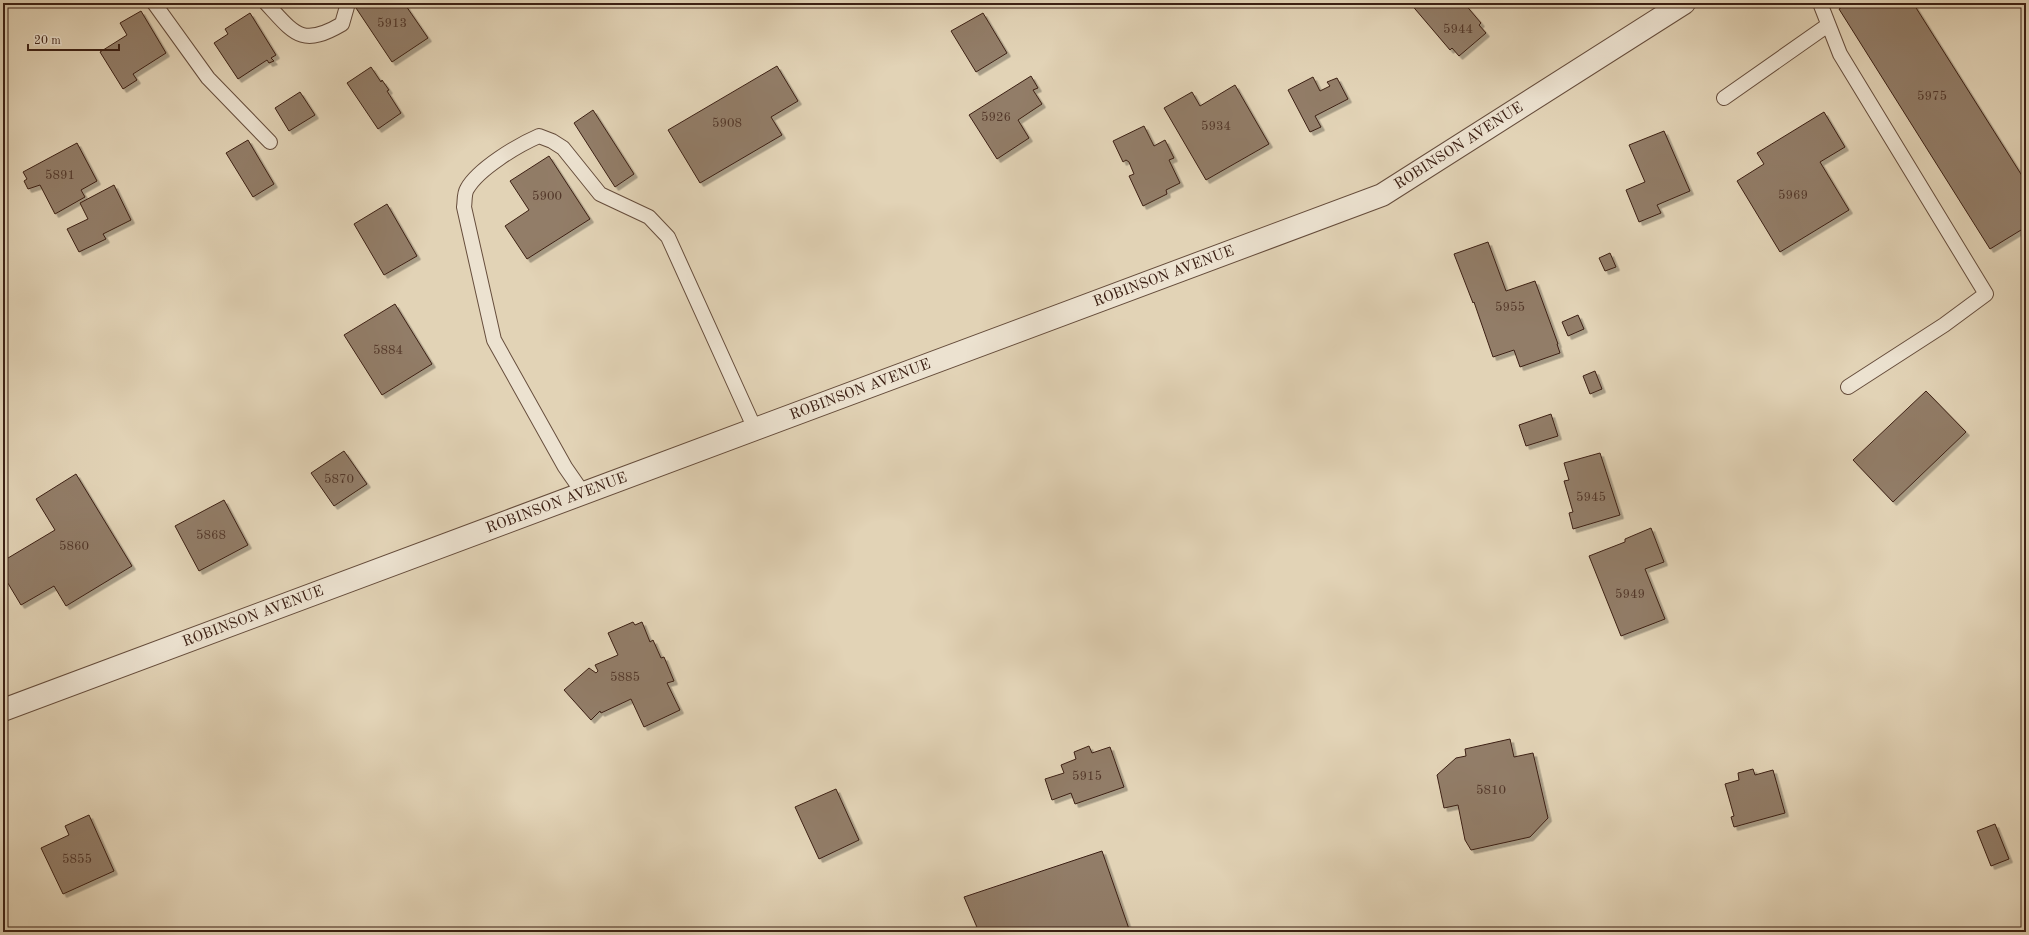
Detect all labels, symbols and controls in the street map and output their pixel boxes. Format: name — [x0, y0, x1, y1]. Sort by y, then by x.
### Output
house number: 5913 — [377, 17, 407, 30]
house number: 5944 — [1443, 23, 1473, 36]
scale bar — [28, 26, 119, 52]
text: 20 m — [34, 35, 61, 47]
house number: 5975 — [1917, 90, 1947, 103]
street label: ROBINSON AVENUE — [1392, 100, 1526, 193]
house number: 5926 — [981, 111, 1011, 124]
house number: 5908 — [712, 117, 742, 130]
house number: 5934 — [1201, 120, 1231, 133]
house number: 5891 — [45, 169, 75, 182]
house number: 5969 — [1778, 189, 1808, 202]
house number: 5900 — [532, 190, 562, 203]
street label: ROBINSON AVENUE — [1091, 243, 1236, 310]
house number: 5955 — [1495, 301, 1525, 314]
house number: 5884 — [373, 344, 403, 357]
street label: ROBINSON AVENUE — [788, 357, 933, 423]
street label: ROBINSON AVENUE — [484, 470, 629, 536]
house number: 5870 — [324, 473, 354, 486]
house number: 5945 — [1576, 491, 1606, 504]
house number: 5868 — [196, 529, 226, 542]
house number: 5860 — [59, 540, 89, 553]
street label: ROBINSON AVENUE — [181, 583, 326, 650]
house number: 5949 — [1615, 588, 1645, 601]
house number: 5885 — [610, 671, 640, 684]
house number: 5915 — [1072, 770, 1102, 783]
house number: 5810 — [1476, 784, 1506, 797]
house number: 5855 — [62, 853, 92, 866]

